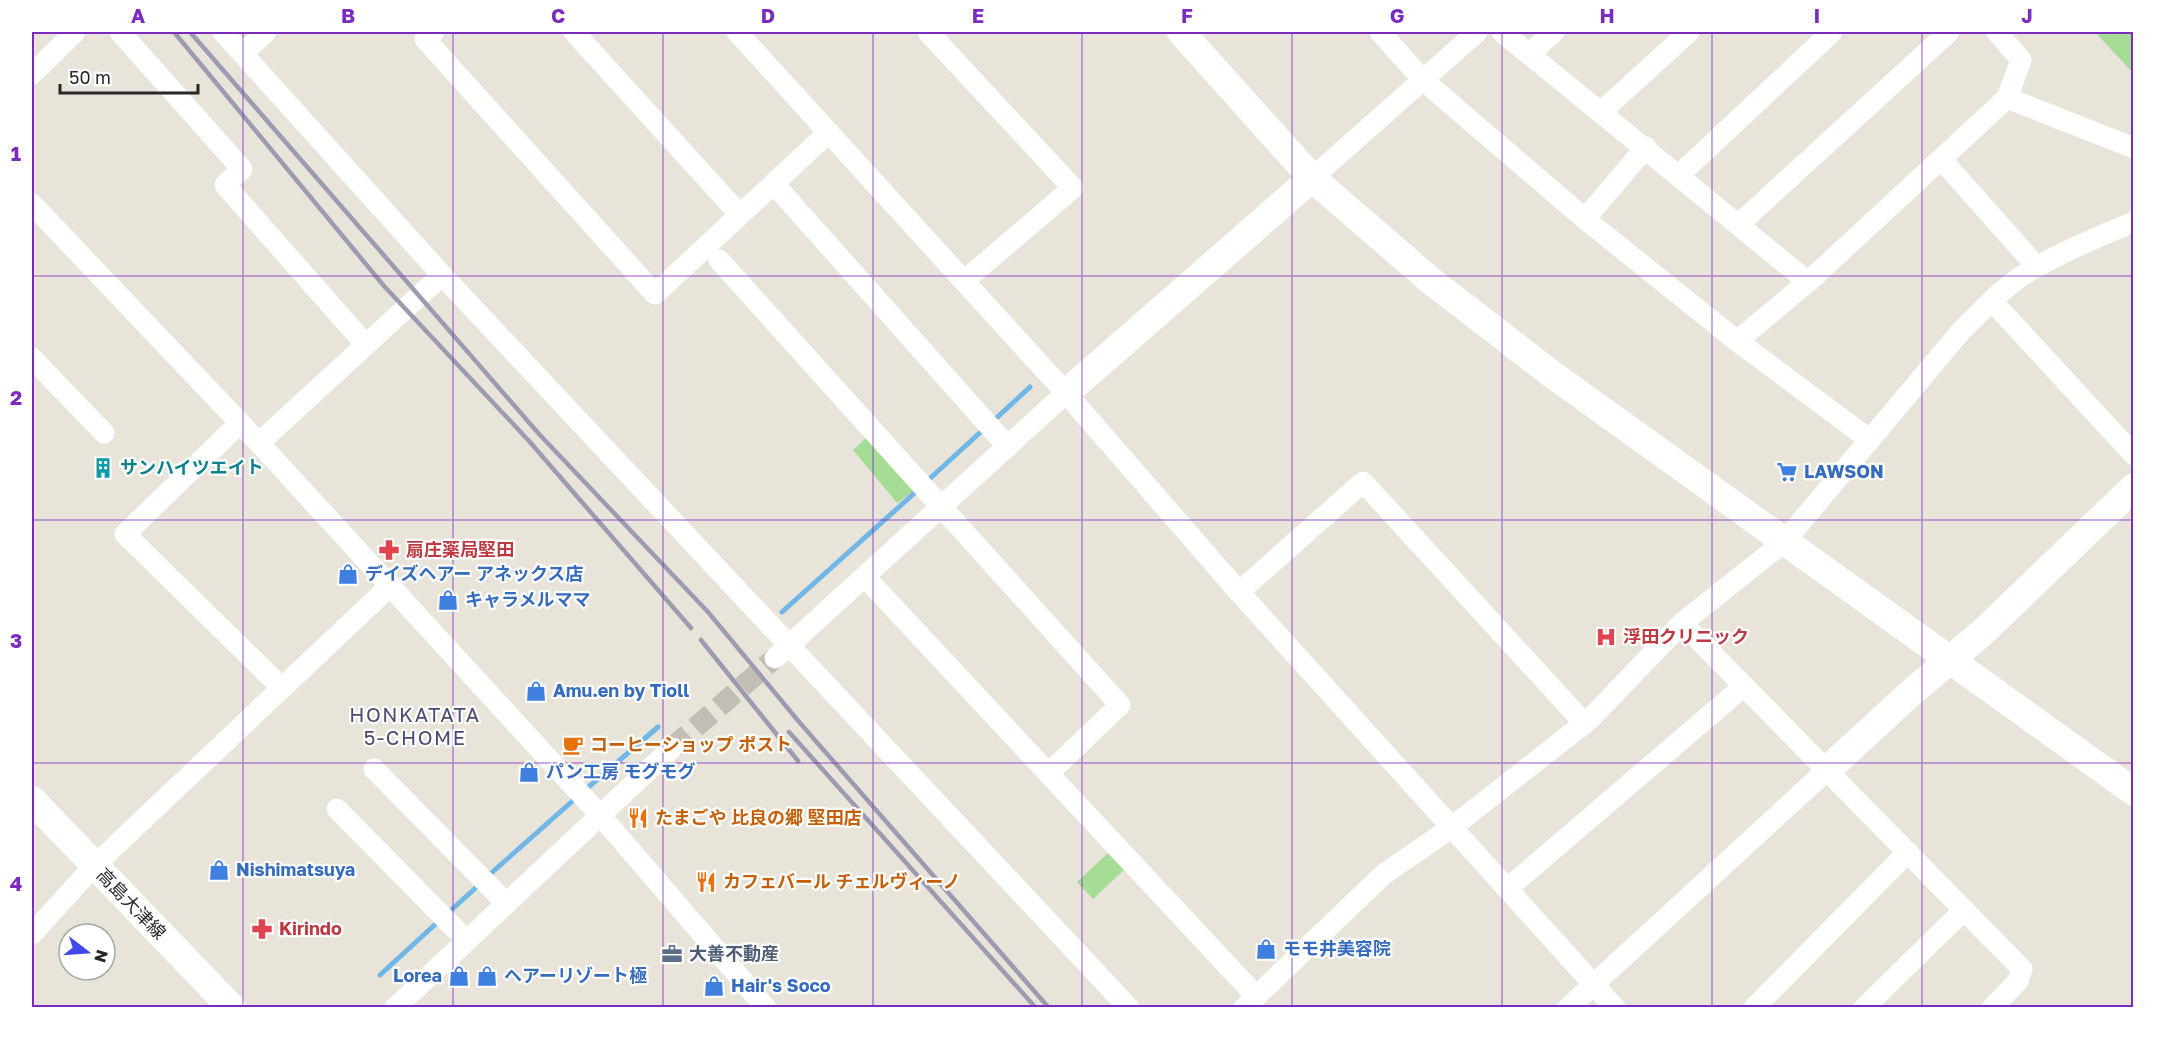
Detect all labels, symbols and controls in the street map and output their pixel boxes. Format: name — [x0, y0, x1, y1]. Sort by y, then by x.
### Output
text: A — [131, 3, 145, 27]
text: B — [341, 3, 355, 27]
text: C — [551, 3, 565, 27]
text: D — [761, 3, 775, 27]
text: E — [972, 3, 984, 27]
text: F — [1181, 3, 1193, 27]
text: G — [1390, 3, 1404, 27]
text: H — [1599, 3, 1615, 27]
text: I — [1814, 3, 1820, 27]
text: J — [2021, 3, 2033, 27]
scale bar — [60, 57, 198, 95]
text: 50 m — [69, 66, 111, 88]
text: 1 — [11, 141, 21, 165]
text: 2 — [10, 385, 22, 409]
building icon: サンハイツエイト — [91, 456, 115, 480]
place label: サンハイツエイト — [120, 456, 264, 478]
supermarket icon: LAWSON — [1775, 460, 1799, 484]
place label: LAWSON — [1804, 460, 1884, 482]
pharmacy icon: 扇庄薬局堅田 — [377, 538, 401, 562]
place label: 扇庄薬局堅田 — [406, 538, 514, 560]
shop icon: デイズヘアー アネックス店 — [336, 562, 360, 586]
place label: デイズヘアー アネックス店 — [365, 562, 583, 584]
shop icon: キャラメルママ — [436, 588, 460, 612]
place label: キャラメルママ — [465, 588, 590, 610]
hospital icon: 浮田クリニック — [1594, 625, 1618, 649]
place label: 浮田クリニック — [1623, 625, 1749, 647]
text: 3 — [10, 628, 22, 652]
shop icon: Amu.en by Tioll — [524, 679, 548, 703]
place label: Amu.en by Tioll — [553, 679, 689, 701]
district label: HONKATATA 5-CHOME — [349, 702, 481, 749]
cafe icon: コーヒーショップ ポスト — [561, 733, 585, 757]
place label: コーヒーショップ ポスト — [590, 733, 792, 755]
shop icon: パン工房 モグモグ — [517, 760, 541, 784]
place label: パン工房 モグモグ — [546, 760, 695, 782]
restaurant icon: たまごや 比良の郷 堅田店 — [626, 806, 650, 830]
place label: たまごや 比良の郷 堅田店 — [655, 806, 861, 828]
shop icon: Nishimatsuya — [207, 858, 231, 882]
place label: Nishimatsuya — [236, 858, 355, 880]
street label: 高島大津線 — [93, 863, 171, 943]
restaurant icon: カフェバール チェルヴィーノ — [694, 870, 718, 894]
place label: カフェバール チェルヴィーノ — [723, 870, 960, 892]
text: 4 — [10, 871, 22, 895]
pharmacy icon: Kirindo — [250, 917, 274, 941]
place label: Kirindo — [279, 917, 342, 939]
north arrow — [57, 922, 117, 982]
shop icon: モモ井美容院 — [1254, 937, 1278, 961]
place label: モモ井美容院 — [1283, 937, 1391, 959]
office icon: 大善不動産 — [660, 942, 684, 966]
place label: 大善不動産 — [689, 942, 779, 964]
text: N — [90, 948, 113, 965]
place label: Lorea — [393, 964, 442, 986]
shop icon: Lorea — [447, 964, 471, 988]
shop icon: ヘアーリゾート極 — [475, 964, 499, 988]
place label: ヘアーリゾート極 — [504, 964, 647, 986]
shop icon: Hair's Soco — [702, 974, 726, 998]
place label: Hair's Soco — [731, 974, 831, 996]

